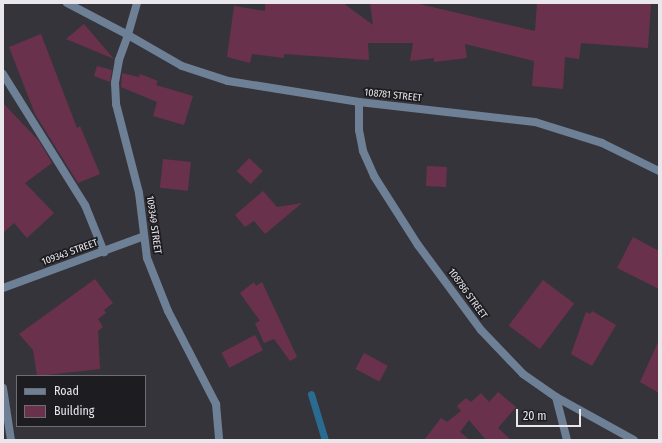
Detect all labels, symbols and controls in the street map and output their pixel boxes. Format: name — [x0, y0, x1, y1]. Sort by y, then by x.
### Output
street label: 108781 STREET — [364, 87, 422, 105]
street label: 109349 STREET — [143, 195, 163, 255]
street label: 109343 STREET — [40, 237, 100, 269]
street label: 108786 STREET — [445, 267, 489, 321]
legend — [16, 375, 146, 427]
text: Road — [54, 384, 79, 398]
scale bar — [518, 401, 583, 427]
text: Building — [54, 404, 94, 418]
text: 20 m — [523, 409, 547, 423]

